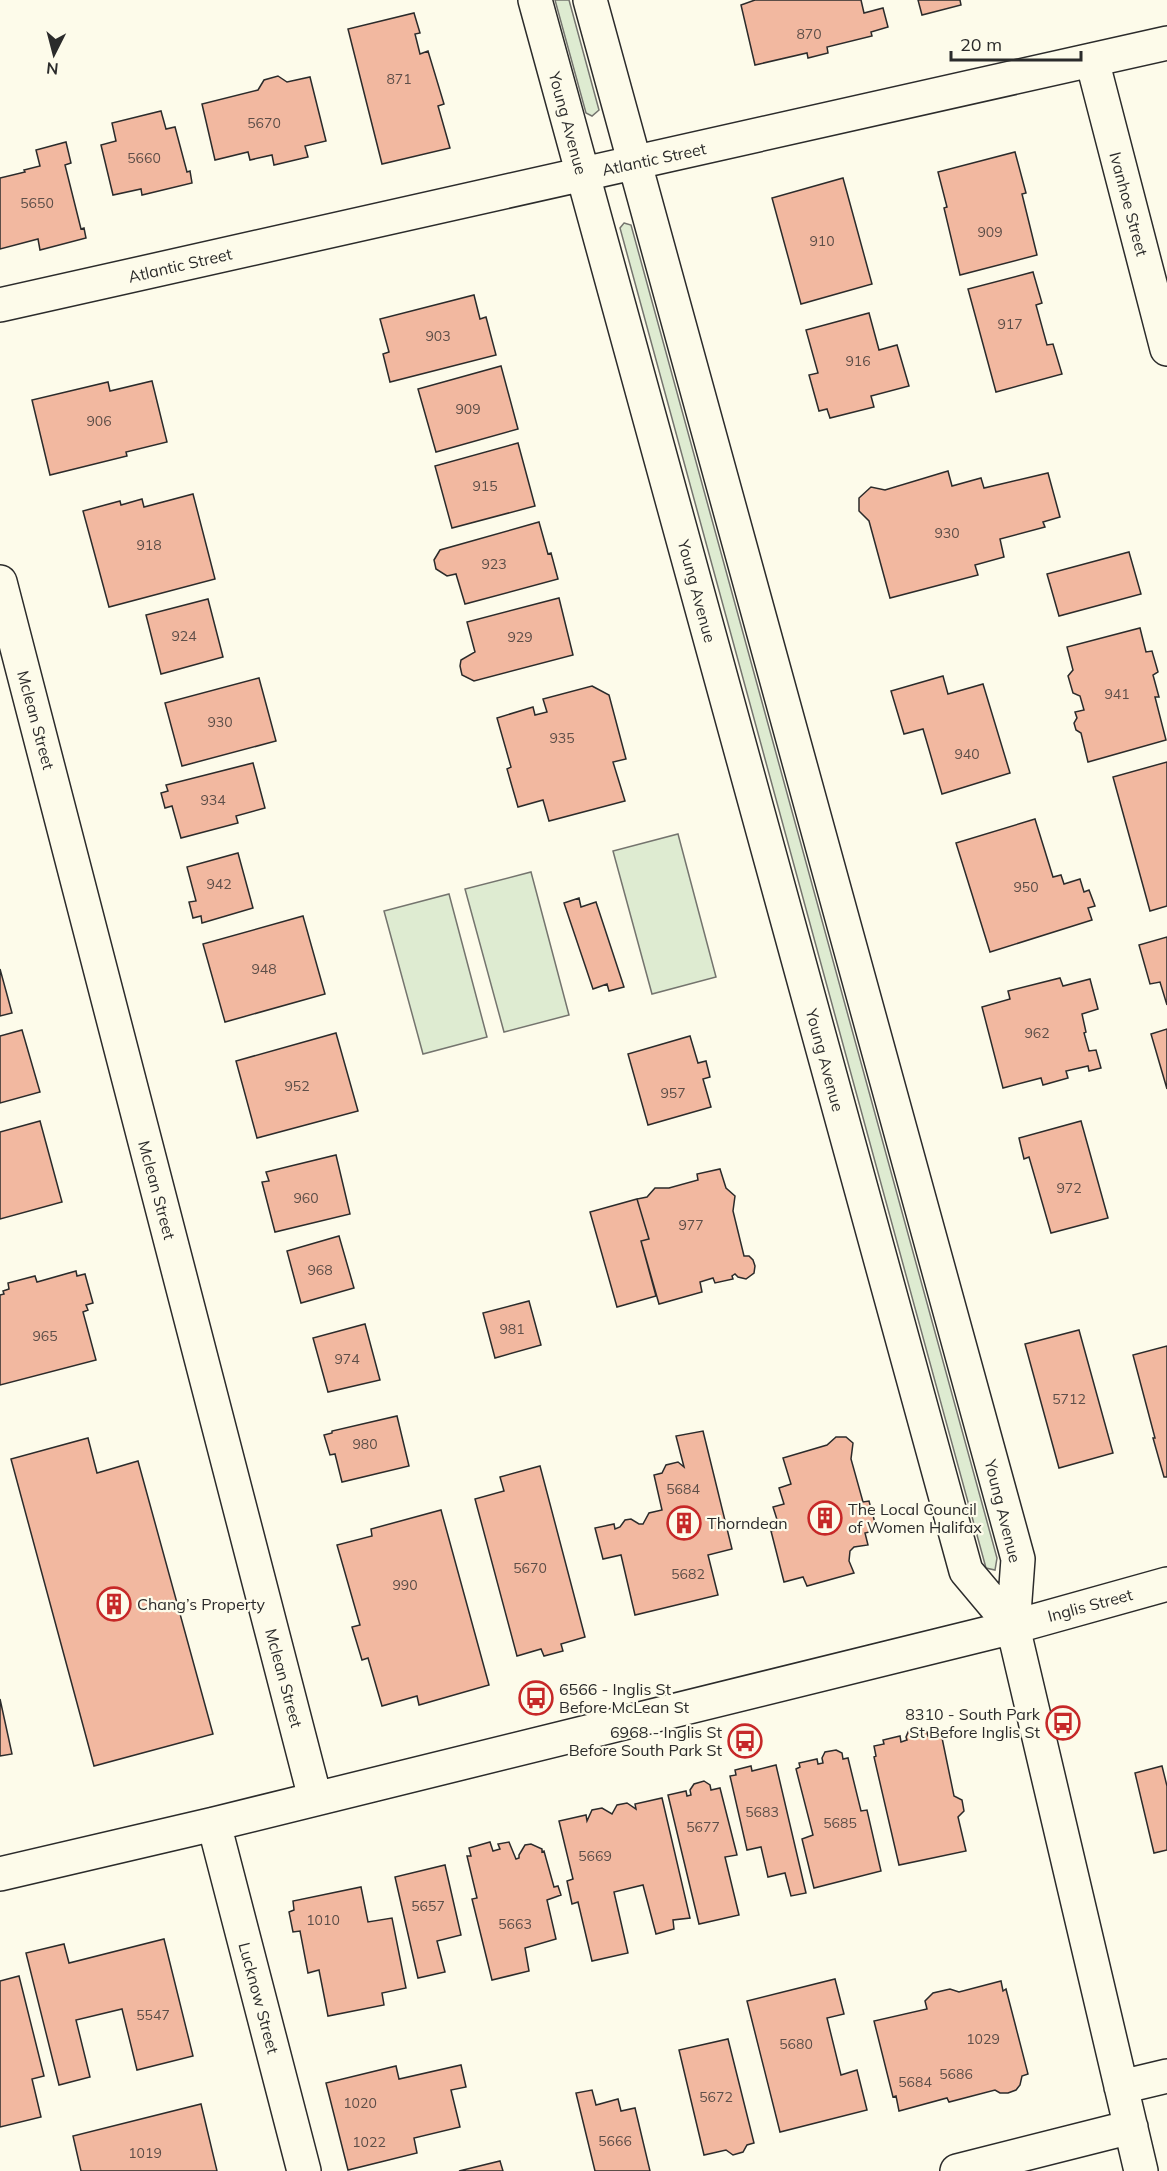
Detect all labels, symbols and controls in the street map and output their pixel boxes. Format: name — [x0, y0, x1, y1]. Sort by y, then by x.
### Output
north arrow — [24, 24, 84, 84]
scale bar — [951, 24, 1082, 62]
house number: 870 — [796, 25, 822, 43]
text: 20 m — [960, 33, 1002, 56]
text: N — [45, 58, 59, 79]
street label: Young Avenue — [544, 68, 591, 177]
house number: 871 — [386, 70, 412, 88]
house number: 5670 — [247, 114, 281, 132]
street label: Atlantic Street — [600, 138, 708, 180]
house number: 5660 — [127, 149, 161, 167]
street label: Ivanhoe Street — [1105, 150, 1153, 259]
house number: 5650 — [20, 194, 54, 212]
house number: 909 — [977, 223, 1003, 241]
house number: 910 — [809, 232, 835, 250]
street label: Atlantic Street — [126, 243, 234, 287]
house number: 917 — [997, 315, 1023, 333]
house number: 903 — [425, 327, 451, 345]
house number: 916 — [845, 352, 871, 370]
house number: 909 — [455, 400, 481, 418]
house number: 906 — [86, 412, 112, 430]
house number: 915 — [472, 477, 498, 495]
house number: 930 — [934, 524, 960, 542]
house number: 918 — [136, 536, 162, 554]
street label: Young Avenue — [673, 536, 720, 645]
house number: 923 — [481, 555, 507, 573]
house number: 924 — [171, 627, 197, 645]
house number: 929 — [507, 628, 533, 646]
street label: Mclean Street — [13, 668, 59, 772]
house number: 941 — [1104, 685, 1130, 703]
house number: 930 — [207, 713, 233, 731]
house number: 935 — [549, 729, 575, 747]
house number: 940 — [954, 745, 980, 763]
house number: 934 — [200, 791, 226, 809]
house number: 942 — [206, 875, 232, 893]
house number: 950 — [1013, 878, 1039, 896]
house number: 948 — [251, 960, 277, 978]
street label: Young Avenue — [801, 1005, 848, 1114]
house number: 962 — [1024, 1024, 1050, 1042]
house number: 952 — [284, 1077, 310, 1095]
house number: 957 — [660, 1084, 686, 1102]
street label: Mclean Street — [134, 1138, 180, 1242]
house number: 972 — [1056, 1179, 1082, 1197]
house number: 960 — [293, 1189, 319, 1207]
house number: 977 — [678, 1216, 704, 1234]
house number: 968 — [307, 1261, 333, 1279]
house number: 981 — [499, 1320, 525, 1338]
house number: 965 — [32, 1327, 58, 1345]
house number: 974 — [334, 1350, 360, 1368]
house number: 5712 — [1052, 1390, 1086, 1408]
house number: 980 — [352, 1435, 378, 1453]
street label: Young Avenue — [980, 1456, 1025, 1565]
house number: 5684 — [666, 1480, 700, 1498]
place label: The Local Council of Women Halifax — [848, 1499, 982, 1537]
building icon: The Local Council of Women Halifax — [807, 1500, 843, 1536]
building icon: Thorndean — [666, 1505, 702, 1541]
place label: Thorndean — [707, 1513, 788, 1533]
house number: 5670 — [513, 1559, 547, 1577]
house number: 5682 — [671, 1565, 705, 1583]
house number: 990 — [392, 1576, 418, 1594]
street label: Inglis Street — [1045, 1584, 1135, 1626]
building icon: Chang’s Property — [96, 1586, 132, 1622]
place label: Chang’s Property — [137, 1594, 266, 1614]
street label: Mclean Street — [261, 1626, 307, 1730]
place label: 6566 - Inglis St Before McLean St — [559, 1679, 690, 1717]
bus stop icon: 6566 - Inglis St Before McLean St — [518, 1680, 554, 1716]
place label: 8310 - South Park St Before Inglis St — [905, 1704, 1041, 1742]
bus stop icon: 8310 - South Park St Before Inglis St — [1045, 1705, 1081, 1741]
place label: 6968 - Inglis St Before South Park St — [569, 1722, 722, 1760]
bus stop icon: 6968 - Inglis St Before South Park St — [727, 1723, 763, 1759]
house number: 5683 — [745, 1803, 779, 1821]
house number: 5685 — [823, 1814, 857, 1832]
house number: 5677 — [686, 1818, 720, 1836]
house number: 5669 — [578, 1847, 612, 1865]
house number: 5657 — [411, 1897, 445, 1915]
house number: 1010 — [306, 1911, 340, 1929]
house number: 5663 — [498, 1915, 532, 1933]
street label: Lucknow Street — [234, 1940, 284, 2056]
house number: 5547 — [136, 2006, 170, 2024]
house number: 1029 — [966, 2030, 1000, 2048]
house number: 5680 — [779, 2035, 813, 2053]
house number: 5686 — [939, 2065, 973, 2083]
house number: 5684 — [898, 2073, 932, 2091]
house number: 5672 — [699, 2088, 733, 2106]
house number: 1020 — [343, 2094, 377, 2112]
house number: 5666 — [598, 2132, 632, 2150]
house number: 1022 — [352, 2133, 386, 2151]
house number: 1019 — [128, 2144, 162, 2162]

